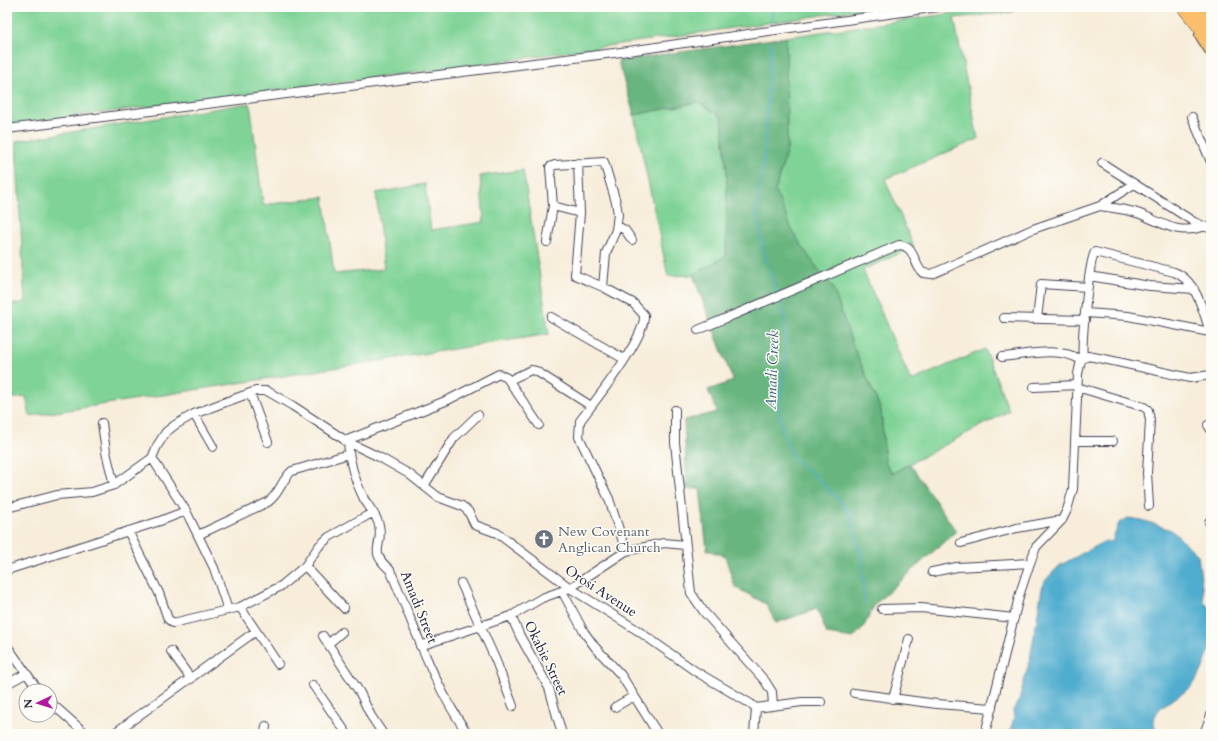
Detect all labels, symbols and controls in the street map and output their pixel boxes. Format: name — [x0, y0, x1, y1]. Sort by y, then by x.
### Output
water label: Amadi Creek — [761, 329, 783, 411]
place label: New Covenant Anglican Church — [558, 522, 661, 557]
church icon: New Covenant Anglican Church — [533, 528, 555, 550]
street label: Orosi Avenue — [561, 561, 641, 621]
street label: Amadi Street — [396, 568, 442, 647]
street label: Okabie Street — [520, 617, 573, 699]
north arrow — [18, 683, 58, 723]
text: N — [21, 698, 36, 709]

